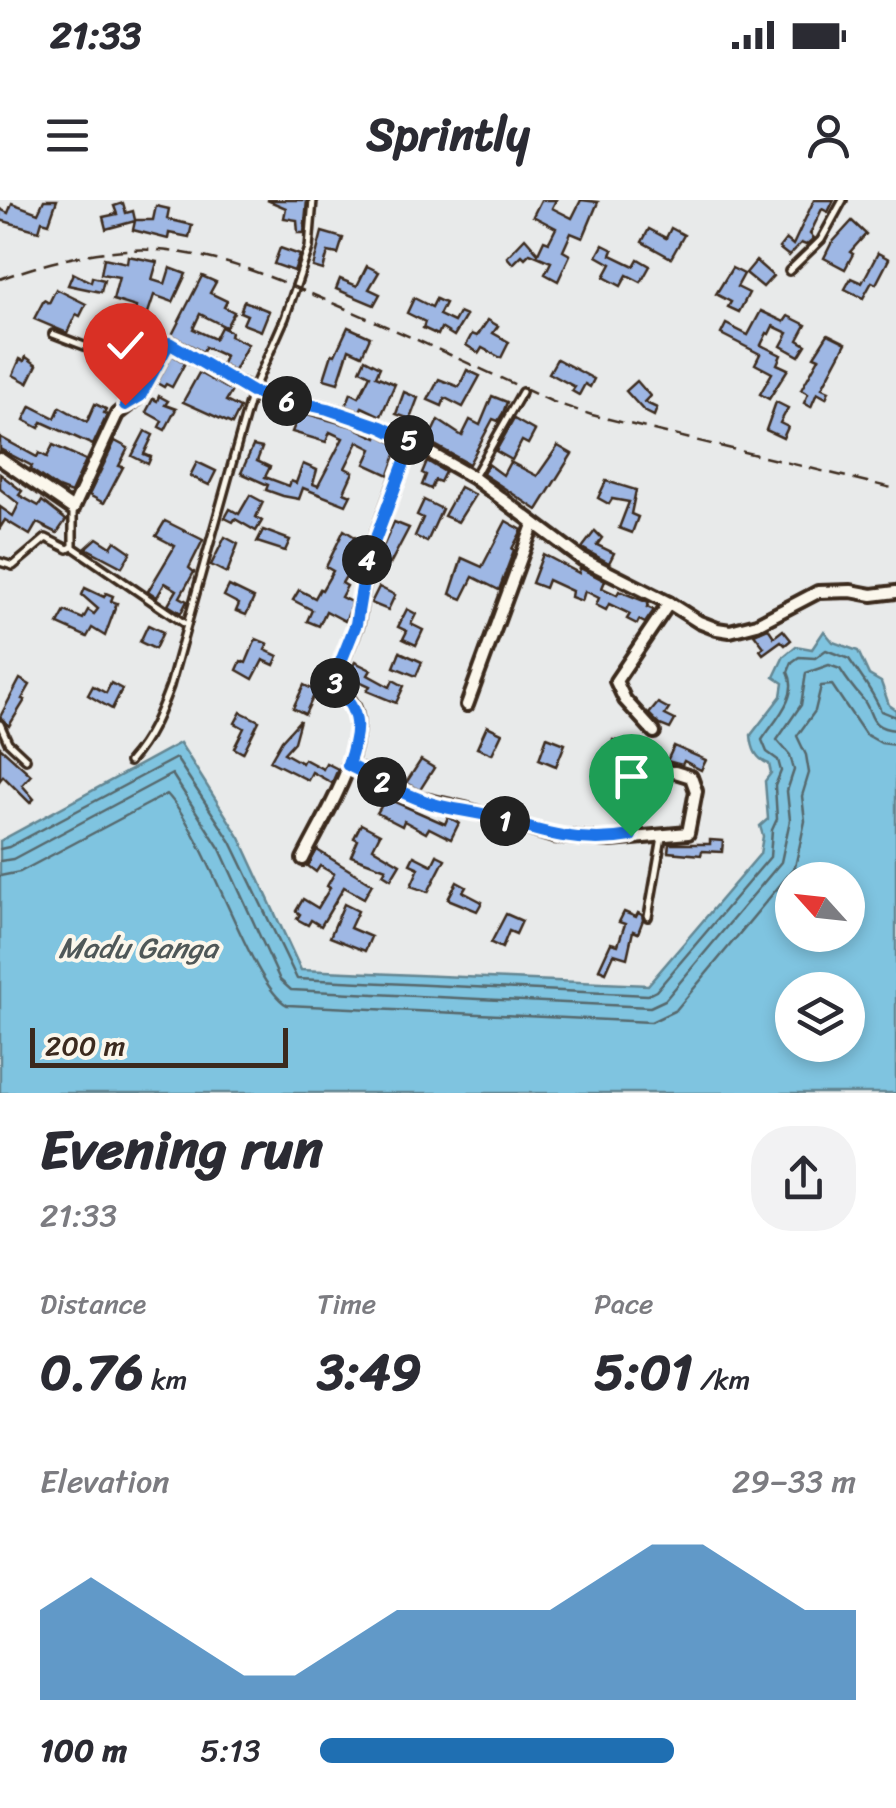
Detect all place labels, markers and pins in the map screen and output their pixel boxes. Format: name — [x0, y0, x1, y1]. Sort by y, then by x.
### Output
pin — [83, 303, 168, 406]
pin: 6 — [262, 376, 312, 426]
pin: 5 — [384, 415, 434, 465]
pin: 4 — [342, 535, 392, 585]
pin: 3 — [310, 658, 360, 708]
pin — [589, 734, 674, 837]
pin: 2 — [357, 757, 407, 807]
pin: 1 — [480, 796, 530, 846]

